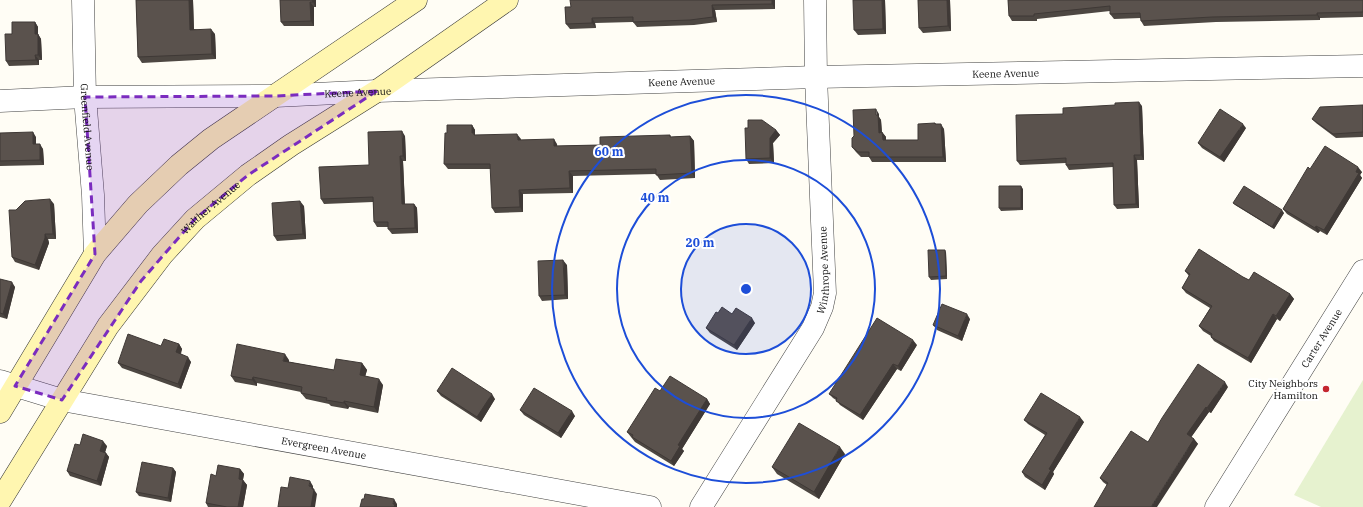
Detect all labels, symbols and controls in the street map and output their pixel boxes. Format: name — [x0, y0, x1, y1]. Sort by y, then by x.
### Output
street label: Keene Avenue — [972, 66, 1039, 80]
street label: Keene Avenue — [648, 74, 715, 89]
street label: Greenfield Avenue — [78, 83, 97, 171]
street label: Keene Avenue — [324, 84, 391, 100]
text: 60 m — [595, 144, 624, 159]
street label: Walther Avenue — [178, 178, 243, 237]
text: 40 m — [641, 190, 670, 205]
street label: Winthrope Avenue — [813, 226, 832, 316]
text: 20 m — [686, 235, 715, 250]
centre of rings — [739, 282, 753, 296]
street label: Carter Avenue — [1298, 306, 1345, 370]
place label: City Neighbors Hamilton — [1248, 377, 1319, 402]
marker: City Neighbors Hamilton — [1321, 384, 1331, 394]
street label: Evergreen Avenue — [280, 434, 367, 462]

